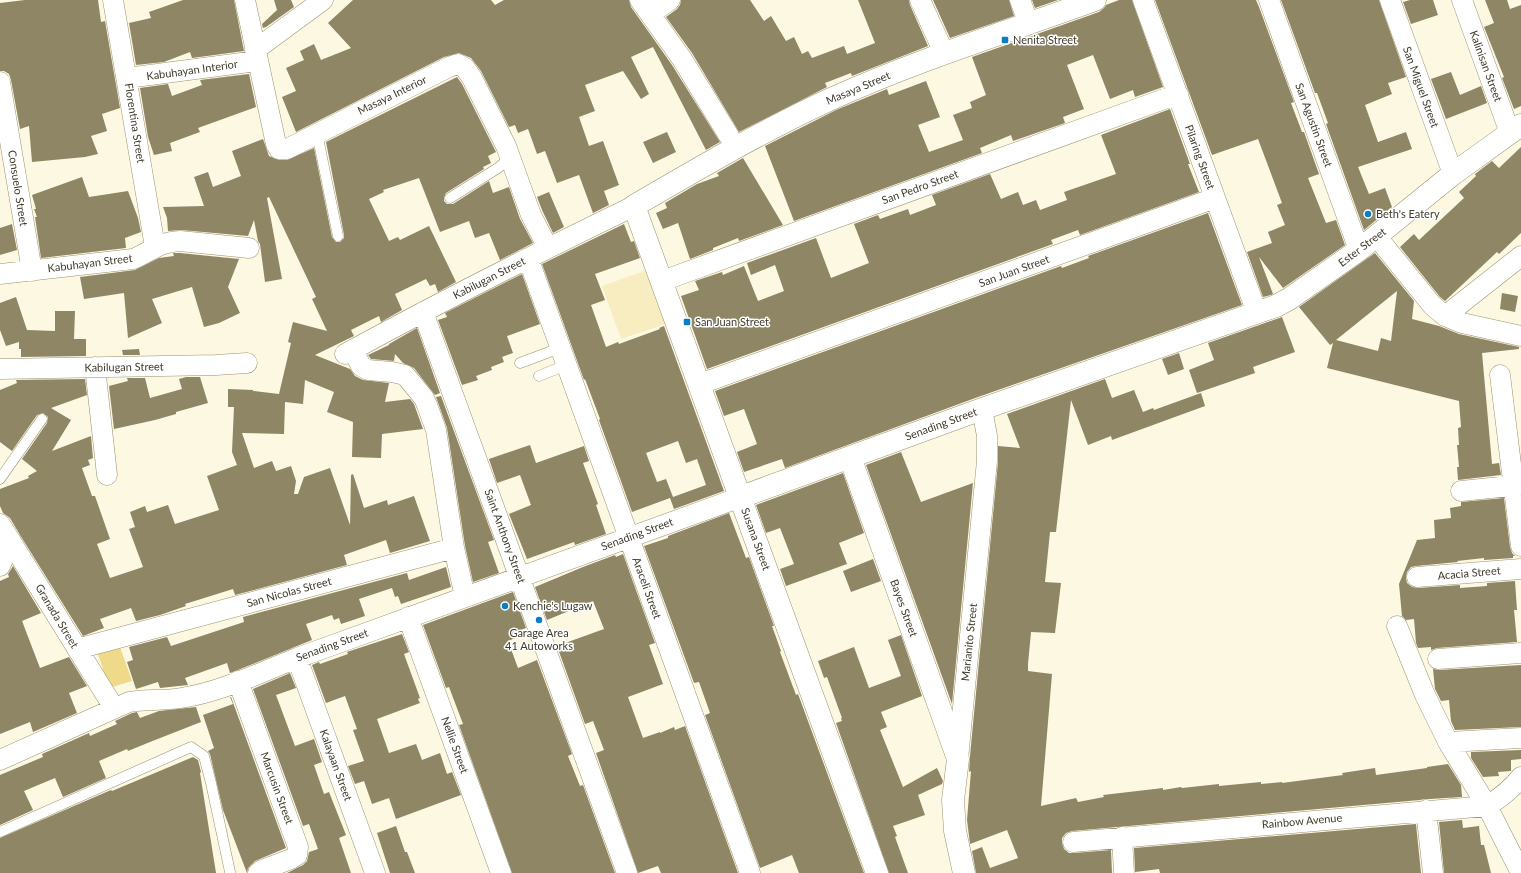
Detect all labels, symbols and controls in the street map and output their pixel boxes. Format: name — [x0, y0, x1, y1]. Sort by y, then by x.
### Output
street label: Kalinisan Street — [1468, 28, 1505, 103]
place label: Nenita Street — [1013, 33, 1077, 46]
marker: Nenita Street — [1000, 35, 1010, 45]
street label: San Miguel Street — [1401, 45, 1442, 129]
street label: Kabuhayan Interior — [145, 57, 238, 82]
street label: Masaya Street — [824, 68, 892, 107]
street label: Masaya Interior — [355, 72, 428, 117]
street label: San Agustin Street — [1293, 81, 1336, 169]
street label: Florentina Street — [123, 82, 148, 164]
street label: Pilaring Street — [1183, 123, 1218, 191]
street label: Consuelo Street — [6, 149, 31, 227]
street label: San Pedro Street — [880, 167, 960, 206]
place label: Beth's Eatery — [1376, 207, 1440, 220]
marker: Beth's Eatery — [1363, 209, 1373, 219]
street label: Ester Street — [1335, 224, 1388, 269]
street label: Kabuhayan Street — [47, 251, 133, 274]
street label: San Juan Street — [977, 252, 1051, 289]
street label: Kabilugan Street — [450, 254, 527, 301]
place label: San Juan Street — [695, 315, 769, 328]
marker: San Juan Street — [682, 317, 692, 327]
street label: Kabilugan Street — [84, 359, 164, 374]
street label: Senading Street — [903, 404, 979, 443]
street label: Saint Anthony Street — [482, 487, 529, 585]
street label: Susana Street — [739, 506, 774, 572]
street label: Senading Street — [599, 514, 675, 553]
street label: Araceli Street — [630, 555, 665, 621]
street label: Acacia Street — [1437, 563, 1501, 582]
street label: San Nicolas Street — [245, 574, 333, 609]
street label: Bayes Street — [888, 577, 921, 638]
street label: Granada Street — [33, 581, 82, 650]
place label: Kenchie's Lugaw — [513, 599, 593, 612]
marker: Kenchie's Lugaw — [500, 601, 510, 611]
street label: Marianito Street — [958, 602, 979, 682]
marker: Garage Area 41 Autoworks — [534, 615, 544, 625]
street label: Senading Street — [294, 625, 370, 664]
place label: Garage Area 41 Autoworks — [505, 626, 573, 652]
street label: Nellie Street — [439, 715, 472, 775]
street label: Kalayaan Street — [318, 727, 355, 802]
street label: Marcusin Street — [258, 750, 297, 826]
street label: Rainbow Avenue — [1261, 810, 1343, 830]

